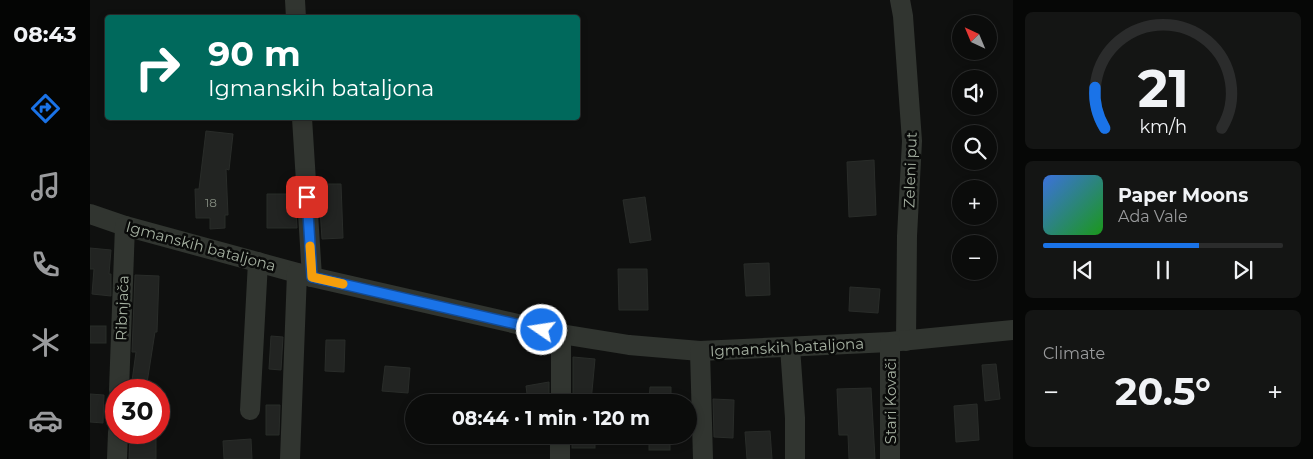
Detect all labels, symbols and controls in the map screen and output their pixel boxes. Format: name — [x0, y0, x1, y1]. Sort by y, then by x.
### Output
north arrow — [952, 15, 998, 60]
map controls — [952, 15, 997, 280]
text: 08:43 — [13, 21, 77, 48]
text: 90 m — [208, 32, 301, 75]
icon: right — [125, 35, 190, 100]
text: 21 — [1137, 57, 1189, 120]
button: sound — [952, 70, 997, 115]
text: Igmanskih bataljona — [208, 75, 434, 102]
icon: directions — [28, 91, 63, 126]
text: km/h — [1139, 116, 1187, 137]
button: search — [952, 125, 997, 170]
street label: Zeleni put — [899, 132, 921, 208]
icon: music — [28, 169, 63, 204]
pin — [286, 176, 328, 218]
button: + — [952, 180, 997, 225]
icon: arrive — [293, 183, 321, 211]
text: Paper Moons — [1118, 184, 1248, 207]
house number: 18 — [205, 195, 217, 210]
text: Ada Vale — [1118, 207, 1188, 226]
street label: Igmanskih bataljona — [124, 217, 278, 275]
button: − — [952, 235, 997, 280]
icon: phone — [28, 247, 63, 282]
icon: previous — [1069, 256, 1097, 284]
icon: pause — [1149, 256, 1177, 284]
icon: next — [1229, 256, 1257, 284]
street label: Ribnjača — [111, 275, 133, 341]
position arrow — [515, 303, 567, 355]
icon: climate — [28, 325, 63, 360]
street label: Igmanskih bataljona — [709, 333, 865, 361]
text: Climate — [1043, 344, 1105, 363]
street label: Stari Kovači — [881, 358, 900, 444]
text: 20.5° — [1115, 368, 1211, 415]
text: − — [1043, 375, 1059, 409]
text: + — [1267, 375, 1283, 409]
speed limit sign: 30 — [105, 379, 170, 444]
icon: car — [28, 403, 63, 438]
text: 08:44 · 1 min · 120 m — [452, 407, 650, 430]

